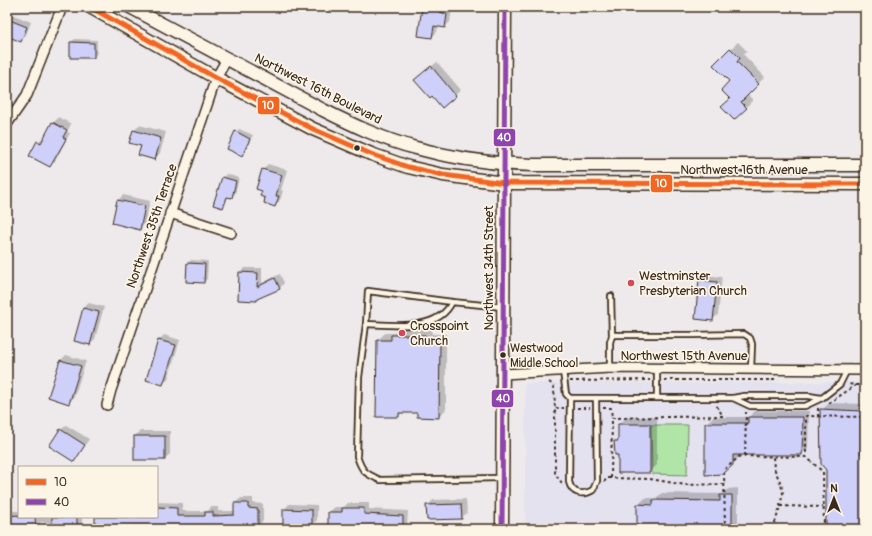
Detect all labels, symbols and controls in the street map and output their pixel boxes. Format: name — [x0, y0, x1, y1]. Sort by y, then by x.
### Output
street label: Northwest 16th Boulevard — [252, 50, 384, 128]
line badge: 10 — [257, 96, 280, 115]
text: 10 — [262, 99, 274, 112]
line badge: 40 — [493, 128, 516, 147]
text: 40 — [496, 131, 511, 144]
unlabelled marker — [352, 143, 362, 153]
street label: Northwest 35th Terrace — [123, 161, 181, 290]
street label: Northwest 16th Avenue — [680, 162, 808, 178]
line badge: 10 — [650, 174, 673, 193]
text: 10 — [655, 177, 667, 190]
street label: Northwest 34th Street — [481, 205, 497, 331]
place label: Westminster Presbyterian Church — [639, 268, 747, 299]
marker: Westminster Presbyterian Church — [626, 278, 636, 288]
place label: Crosspoint Church — [410, 318, 470, 349]
marker: Crosspoint Church — [397, 328, 407, 338]
place label: Westwood Middle School — [510, 341, 579, 371]
street label: Northwest 15th Avenue — [620, 348, 748, 364]
marker: Westwood Middle School — [498, 350, 508, 360]
line badge: 40 — [491, 389, 514, 408]
text: 40 — [495, 392, 510, 405]
legend — [18, 466, 158, 518]
text: 10 — [54, 475, 67, 490]
north arrow — [814, 478, 854, 518]
text: N — [830, 482, 838, 495]
text: 40 — [54, 495, 69, 510]

